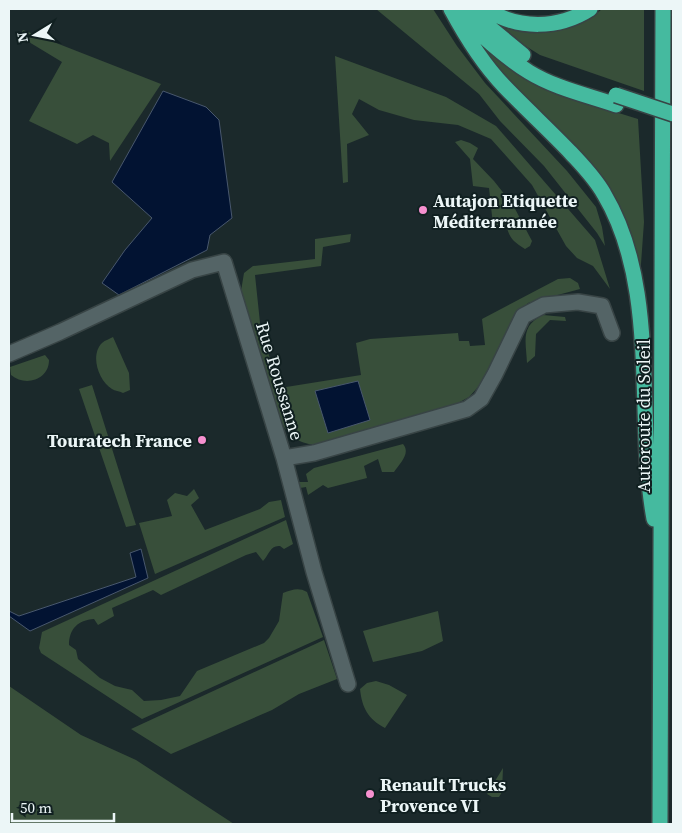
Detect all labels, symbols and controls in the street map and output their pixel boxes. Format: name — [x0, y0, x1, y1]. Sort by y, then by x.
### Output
north arrow — [10, 10, 60, 60]
text: N — [11, 30, 33, 44]
place label: Autajon Etiquette Méditerrannée — [433, 188, 577, 234]
marker: Autajon Etiquette Méditerrannée — [417, 204, 429, 216]
street label: Rue Roussanne — [250, 319, 310, 443]
street label: Autoroute du Soleil — [631, 339, 656, 493]
place label: Touratech France — [47, 428, 192, 453]
marker: Touratech France — [196, 434, 208, 446]
place label: Renault Trucks Provence VI — [380, 772, 506, 818]
marker: Renault Trucks Provence VI — [364, 788, 376, 800]
scale bar — [12, 790, 115, 822]
text: 50 m — [20, 797, 52, 818]

